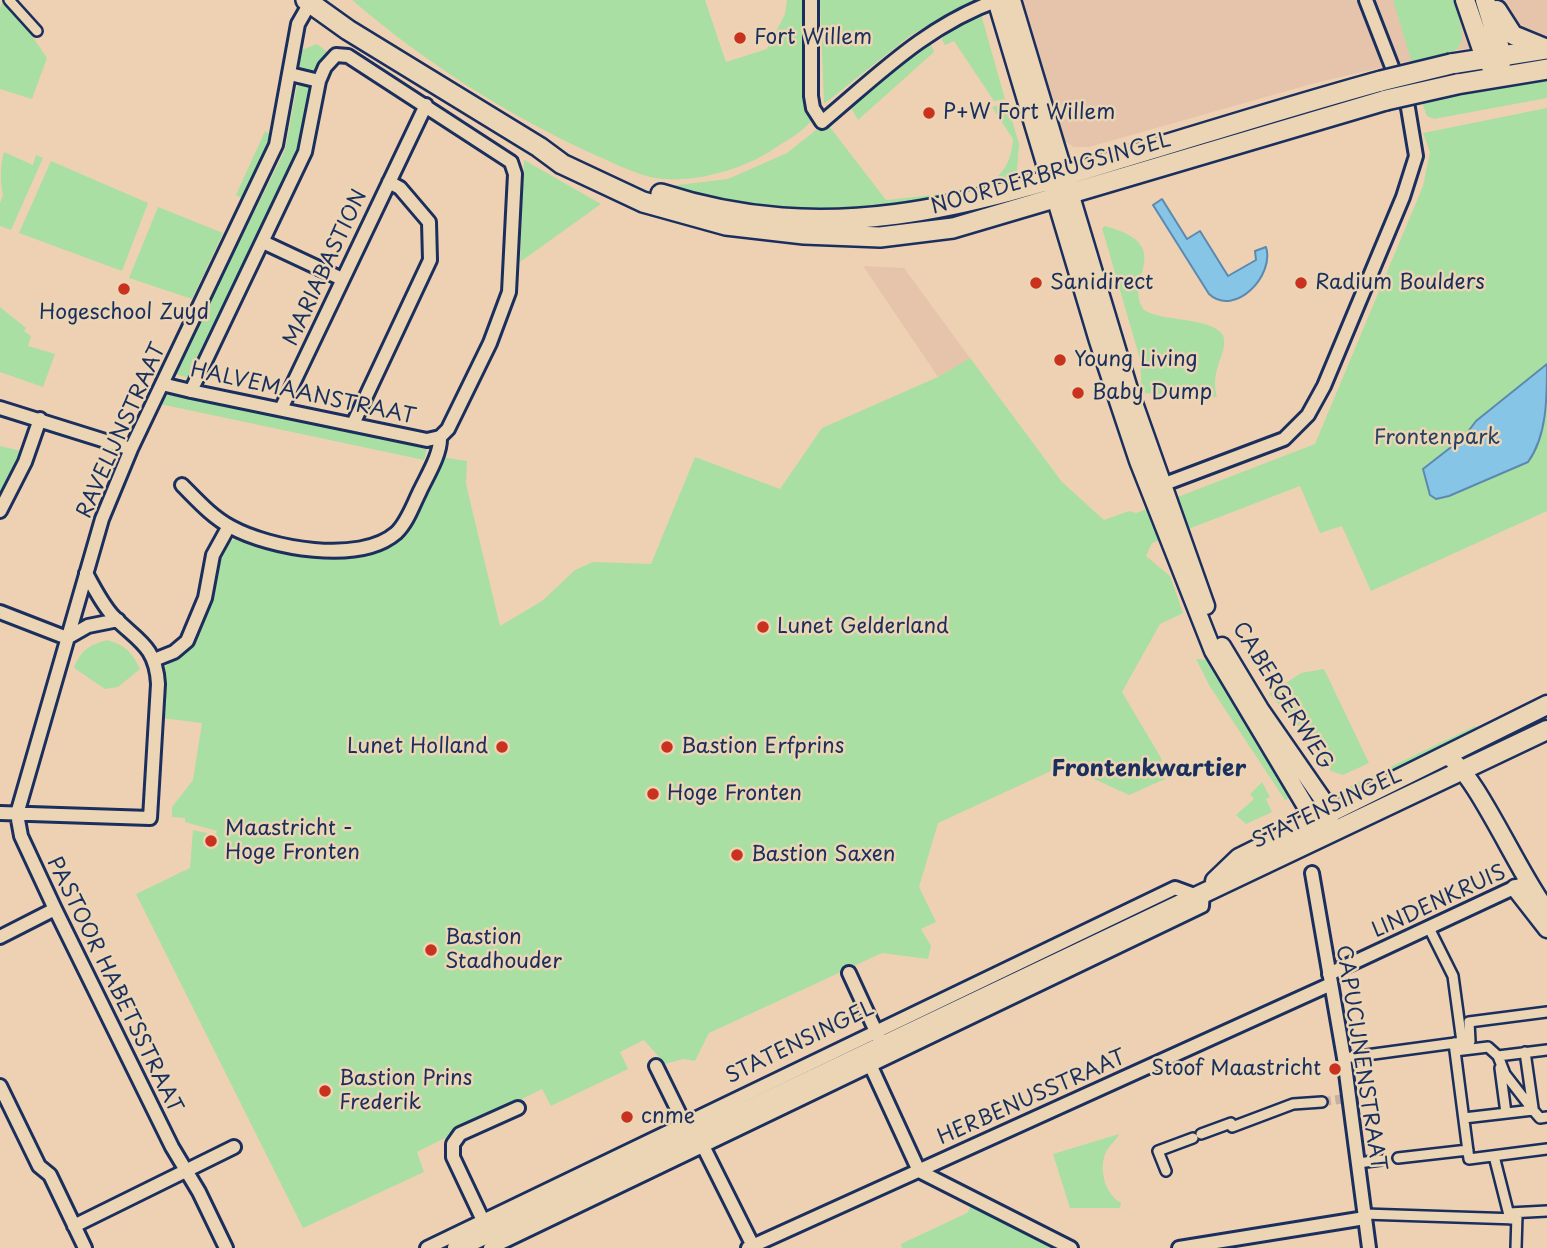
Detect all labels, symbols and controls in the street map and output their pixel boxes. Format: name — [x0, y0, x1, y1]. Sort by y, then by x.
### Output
place label: Fort Willem — [754, 25, 872, 51]
marker: Fort Willem — [732, 30, 748, 46]
place label: P+W Fort Willem — [943, 100, 1115, 126]
marker: P+W Fort Willem — [921, 105, 937, 121]
street label: NOORDERBRUGSINGEL — [928, 128, 1174, 220]
street label: MARIABASTION — [279, 186, 373, 350]
place label: Sanidirect — [1050, 270, 1153, 296]
place label: Radium Boulders — [1315, 270, 1485, 296]
marker: Sanidirect — [1028, 275, 1044, 291]
marker: Radium Boulders — [1293, 275, 1309, 291]
marker: Hogeschool Zuyd — [116, 281, 132, 297]
place label: Hogeschool Zuyd — [39, 300, 209, 326]
street label: RAVELIJNSTRAAT — [72, 340, 172, 522]
place label: Young Living — [1074, 347, 1198, 373]
marker: Young Living — [1052, 352, 1068, 368]
street label: HALVEMAANSTRAAT — [188, 358, 418, 430]
place label: Baby Dump — [1092, 380, 1212, 406]
marker: Baby Dump — [1070, 385, 1086, 401]
park label: Frontenpark — [1374, 425, 1500, 451]
place label: Lunet Gelderland — [777, 614, 949, 640]
street label: CABERGERWEG — [1226, 617, 1338, 775]
marker: Lunet Gelderland — [755, 619, 771, 635]
place label: Lunet Holland — [347, 734, 488, 760]
place label: Bastion Erfprins — [681, 734, 844, 760]
marker: Lunet Holland — [494, 739, 510, 755]
marker: Bastion Erfprins — [659, 739, 675, 755]
district label: Frontenkwartier — [1052, 756, 1246, 784]
street label: STATENSINGEL — [1248, 763, 1406, 855]
place label: Hoge Fronten — [667, 781, 802, 807]
marker: Hoge Fronten — [645, 786, 661, 802]
place label: Maastricht - Hoge Fronten — [225, 816, 360, 866]
marker: Maastricht - Hoge Fronten — [203, 833, 219, 849]
place label: Bastion Saxen — [751, 842, 895, 868]
marker: Bastion Saxen — [729, 847, 745, 863]
street label: PASTOOR HABETSSTRAAT — [41, 853, 187, 1117]
street label: LINDENKRUIS — [1368, 860, 1510, 944]
place label: Bastion Stadhouder — [445, 925, 562, 975]
marker: Bastion Stadhouder — [423, 942, 439, 958]
street label: CAPUCIJNENSTRAAT — [1330, 943, 1390, 1173]
street label: STATENSINGEL — [722, 996, 878, 1090]
street label: HERBENUSSTRAAT — [934, 1045, 1130, 1151]
place label: Stoof Maastricht — [1151, 1056, 1321, 1082]
marker: Stoof Maastricht — [1327, 1061, 1343, 1077]
place label: Bastion Prins Frederik — [339, 1066, 472, 1116]
marker: Bastion Prins Frederik — [317, 1083, 333, 1099]
place label: cnme — [641, 1104, 695, 1130]
marker: cnme — [619, 1109, 635, 1125]

